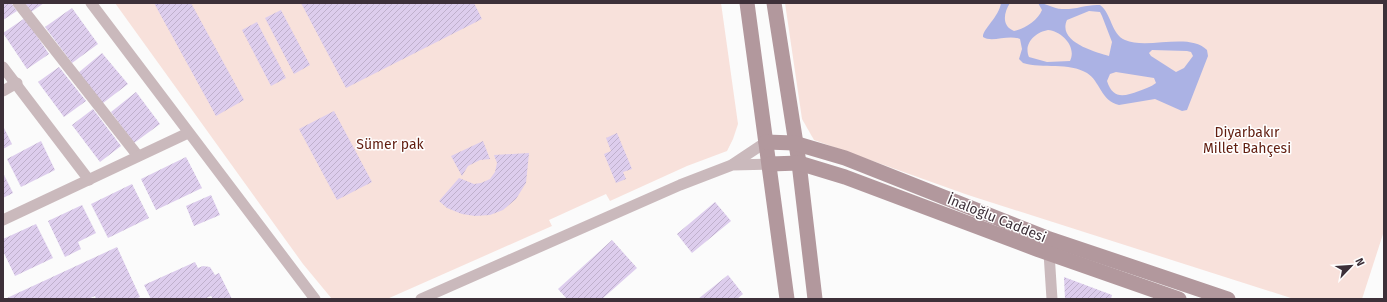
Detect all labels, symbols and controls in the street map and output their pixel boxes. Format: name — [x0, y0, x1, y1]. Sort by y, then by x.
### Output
park label: Diyarbakır Millet Bahçesi — [1203, 124, 1291, 157]
park label: Sümer pak — [356, 136, 425, 153]
street label: İnaloğlu Caddesi — [945, 190, 1049, 246]
north arrow — [1331, 246, 1371, 286]
text: N — [1352, 256, 1367, 268]

